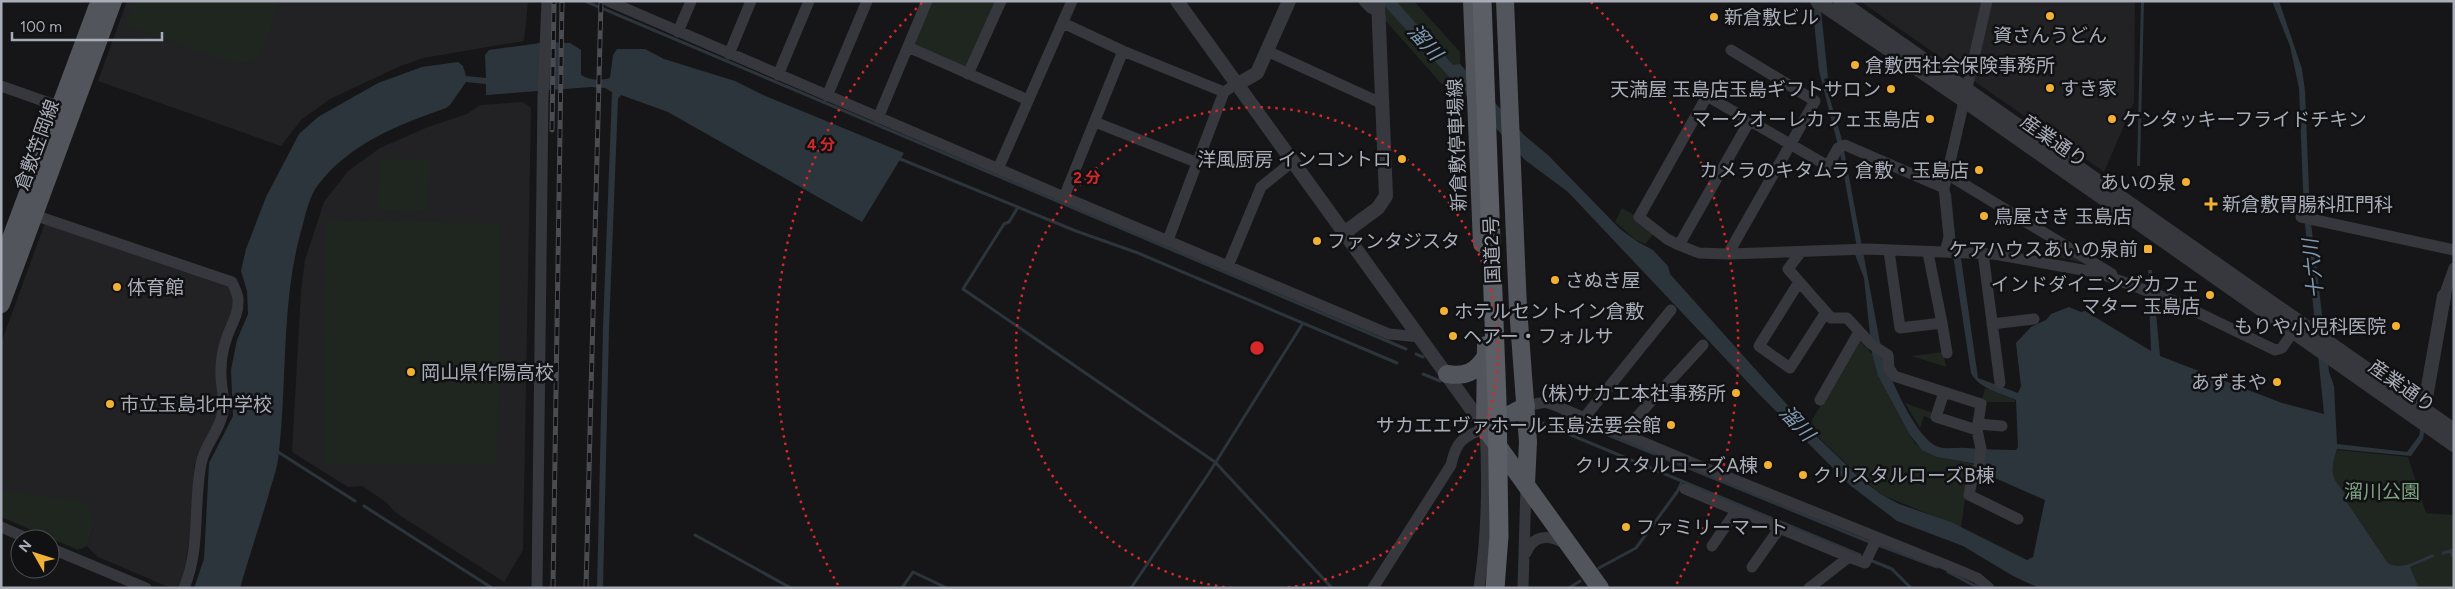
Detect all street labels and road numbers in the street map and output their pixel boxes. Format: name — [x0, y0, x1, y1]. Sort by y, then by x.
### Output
street label: 新倉敷停車場線 — [1443, 78, 1471, 212]
street label: 倉敷笠岡線 — [10, 96, 64, 194]
street label: 産業通り — [2016, 110, 2092, 172]
street label: 国道2号 — [1479, 216, 1505, 284]
street label: 産業通り — [2364, 355, 2440, 417]

